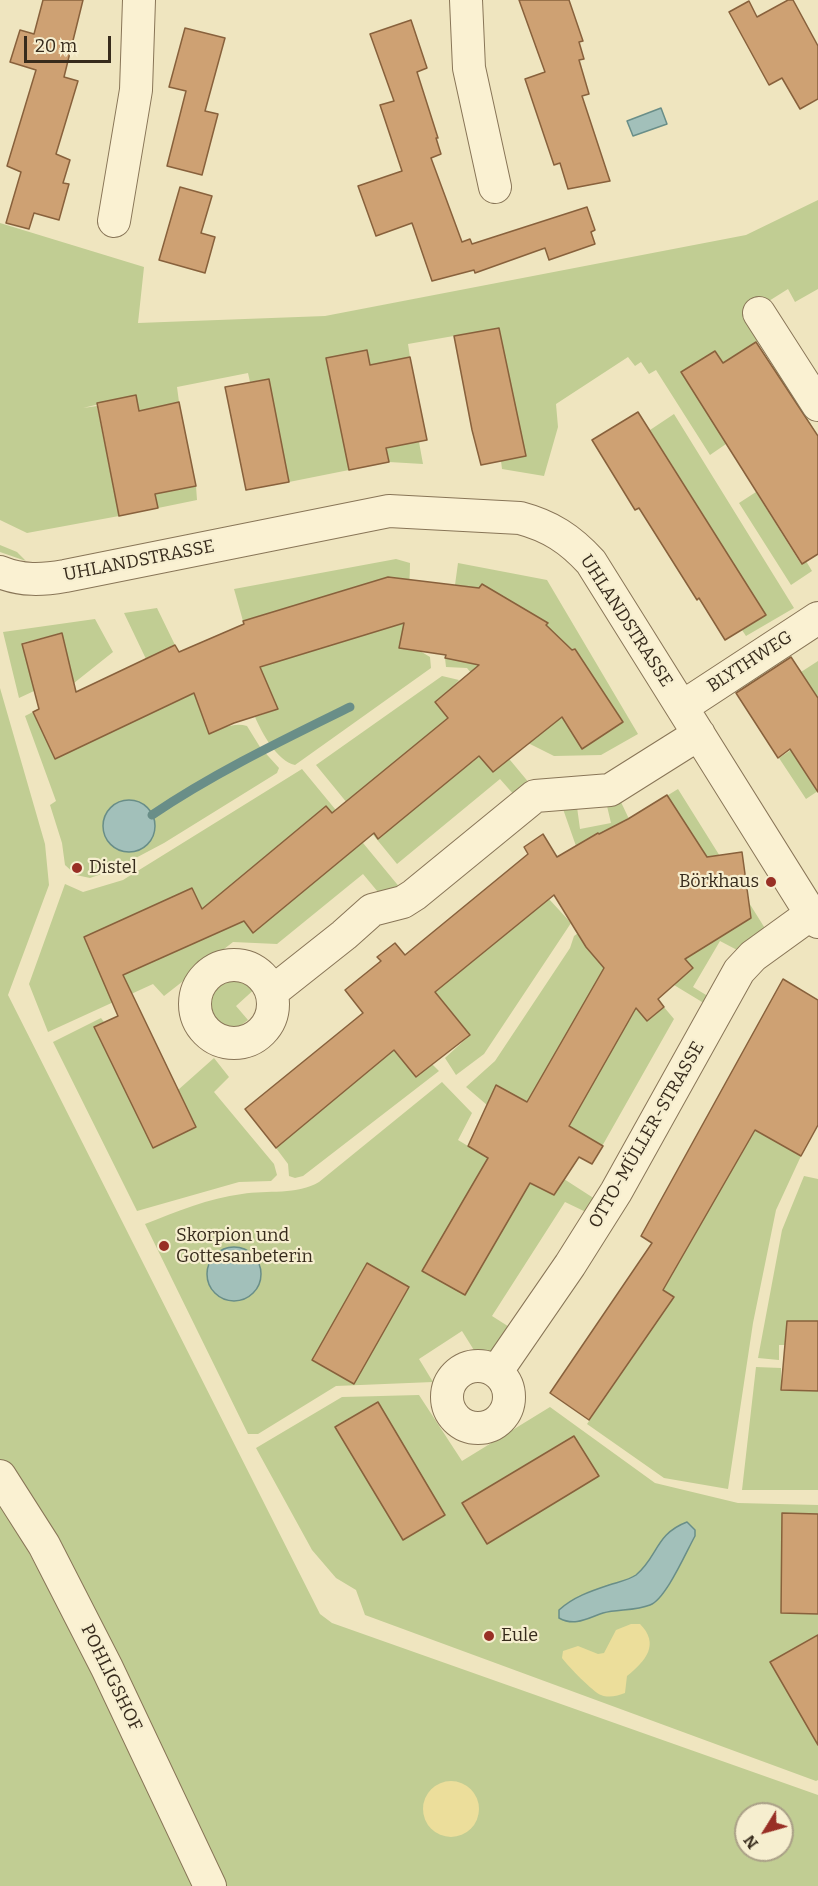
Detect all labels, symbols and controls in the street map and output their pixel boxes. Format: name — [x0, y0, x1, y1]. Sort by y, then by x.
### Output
scale bar — [27, 24, 114, 62]
text: 20 m — [35, 35, 77, 57]
street label: UHLANDSTRASSE — [62, 536, 216, 586]
street label: UHLANDSTRASSE — [575, 551, 677, 691]
street label: BLYTHWEG — [704, 627, 796, 697]
place label: Distel — [89, 857, 137, 879]
marker: Distel — [70, 861, 84, 875]
place label: Börkhaus — [679, 871, 759, 893]
marker: Börkhaus — [764, 875, 778, 889]
street label: OTTO-MÜLLER-STRASSE — [585, 1038, 709, 1232]
place label: Skorpion und Gottesanbeterin — [176, 1225, 313, 1268]
marker: Skorpion und Gottesanbeterin — [157, 1239, 171, 1253]
street label: POHLIGSHOF — [76, 1621, 146, 1735]
place label: Eule — [501, 1625, 538, 1647]
marker: Eule — [482, 1629, 496, 1643]
north arrow — [734, 1802, 794, 1862]
text: N — [740, 1831, 762, 1853]

